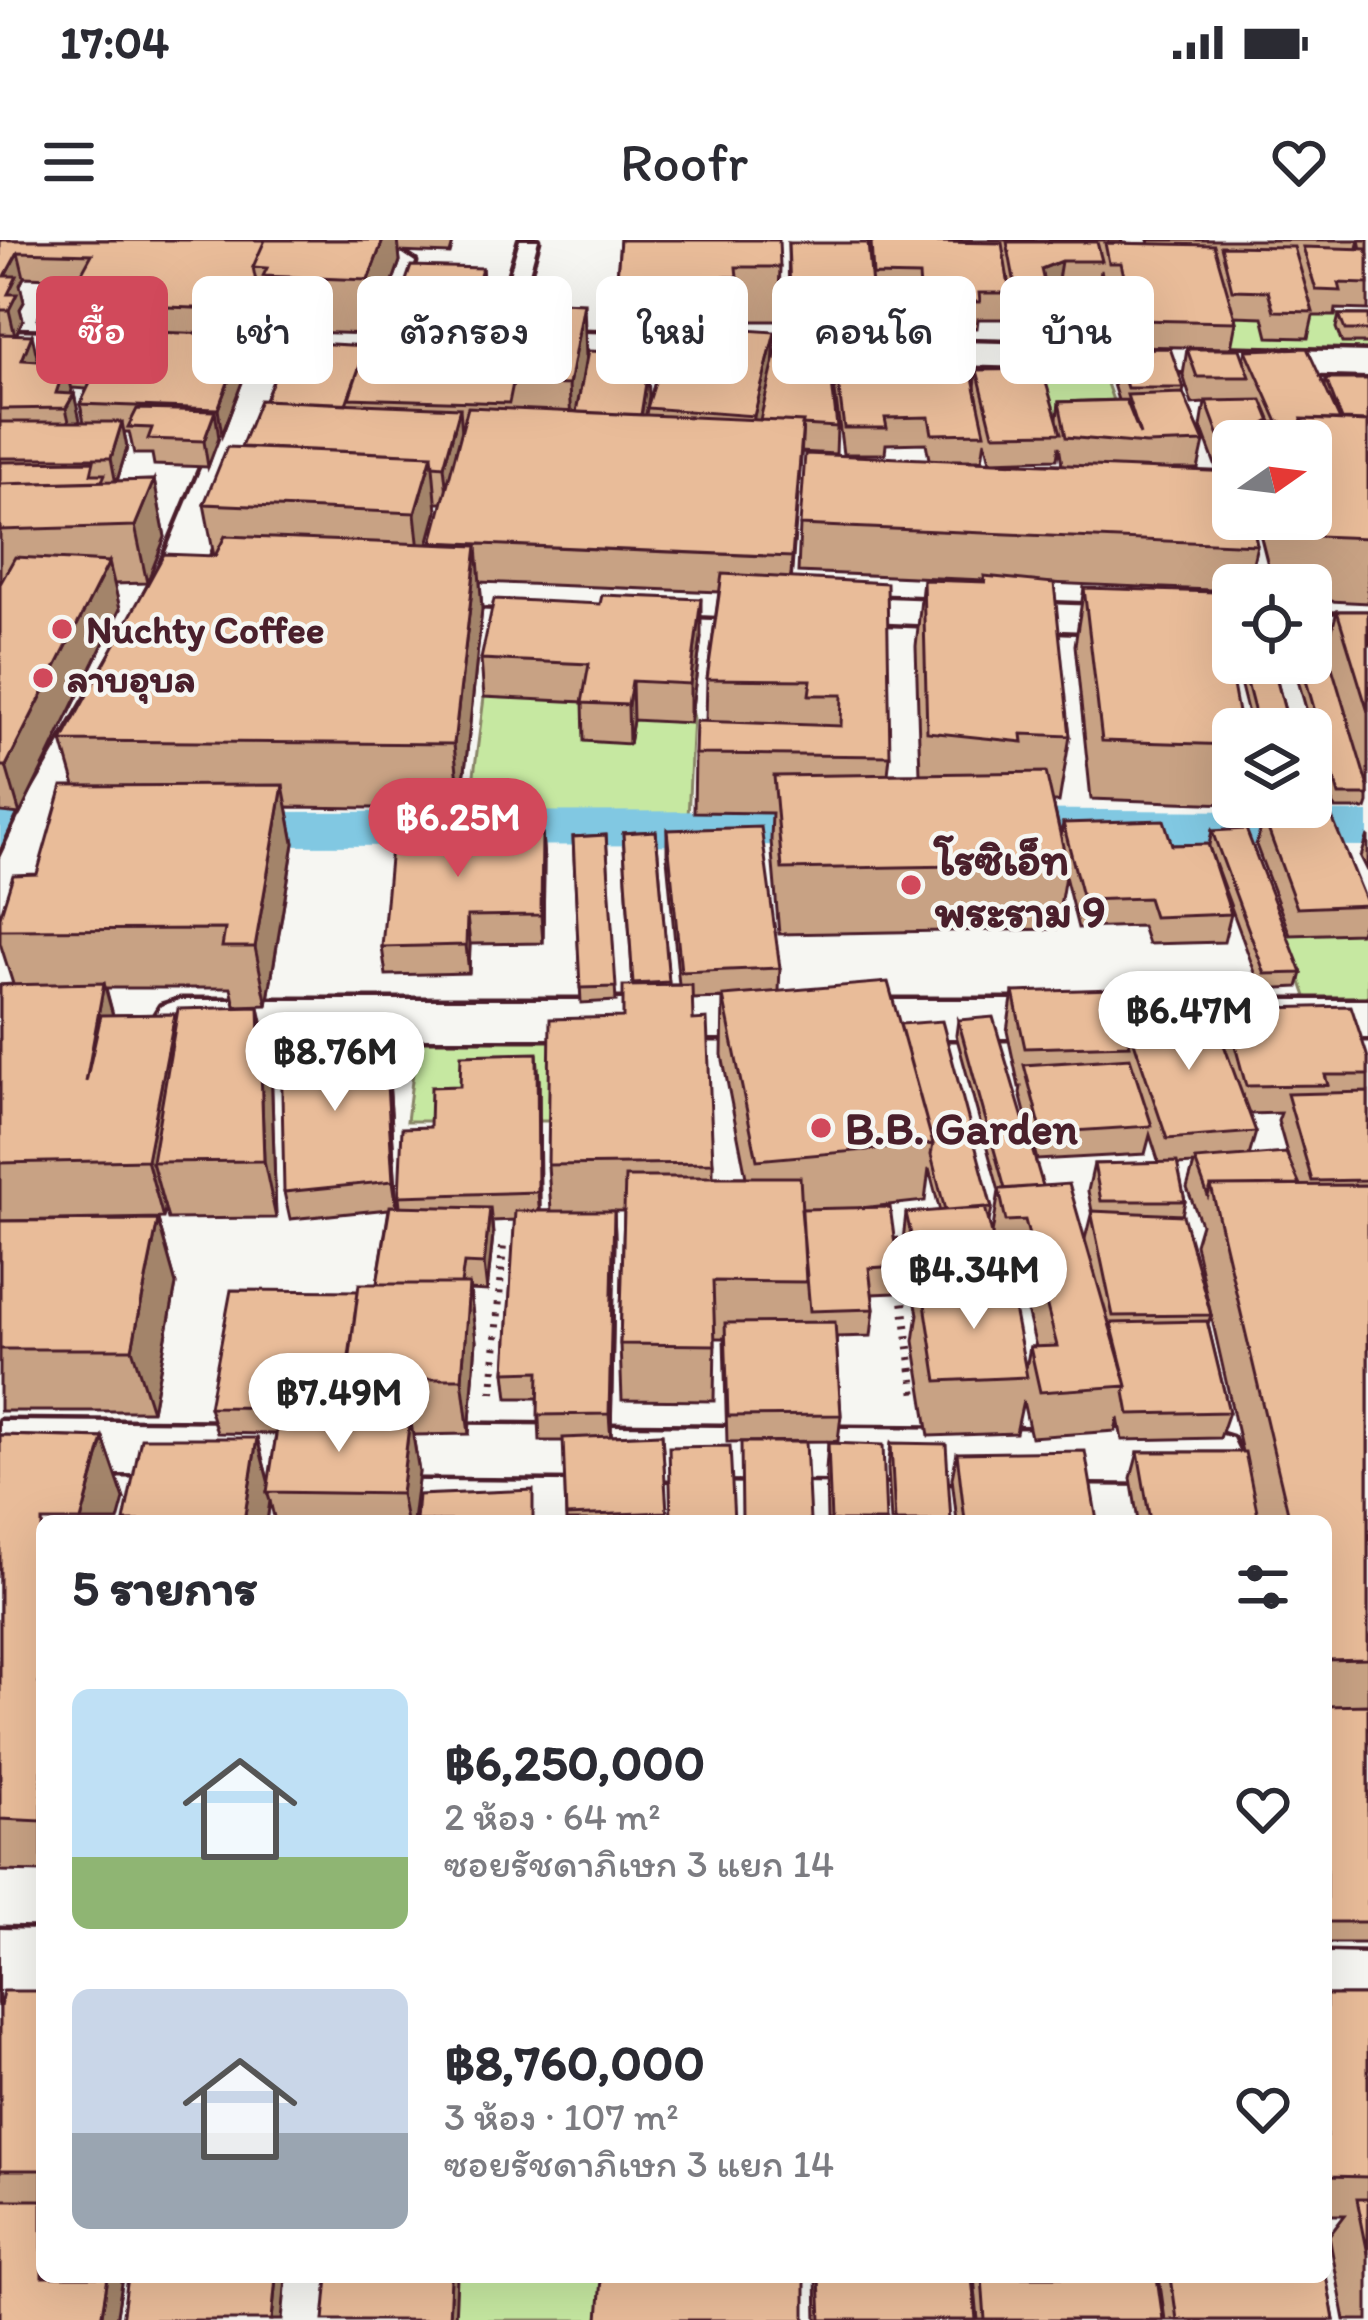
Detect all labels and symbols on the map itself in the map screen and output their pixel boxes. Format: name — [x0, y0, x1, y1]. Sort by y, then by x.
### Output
north arrow — [1212, 420, 1332, 540]
place label: Nuchty Coffee — [86, 606, 325, 653]
marker: Nuchty Coffee — [49, 616, 75, 642]
place label: ลาบอุบล — [67, 655, 196, 705]
marker: ลาบอุบล — [30, 665, 56, 691]
pin: ฿6.25M — [360, 778, 556, 880]
place label: โรซิเอ็ท พระราม 9 — [933, 832, 1106, 938]
marker: โรซิเอ็ท พระราม 9 — [898, 872, 924, 898]
pin: ฿6.47M — [1091, 971, 1287, 1073]
pin: ฿8.76M — [237, 1012, 433, 1114]
place label: B.B. Garden — [845, 1101, 1079, 1155]
marker: B.B. Garden — [808, 1115, 834, 1141]
pin: ฿4.34M — [876, 1230, 1072, 1332]
pin: ฿7.49M — [241, 1353, 437, 1455]

